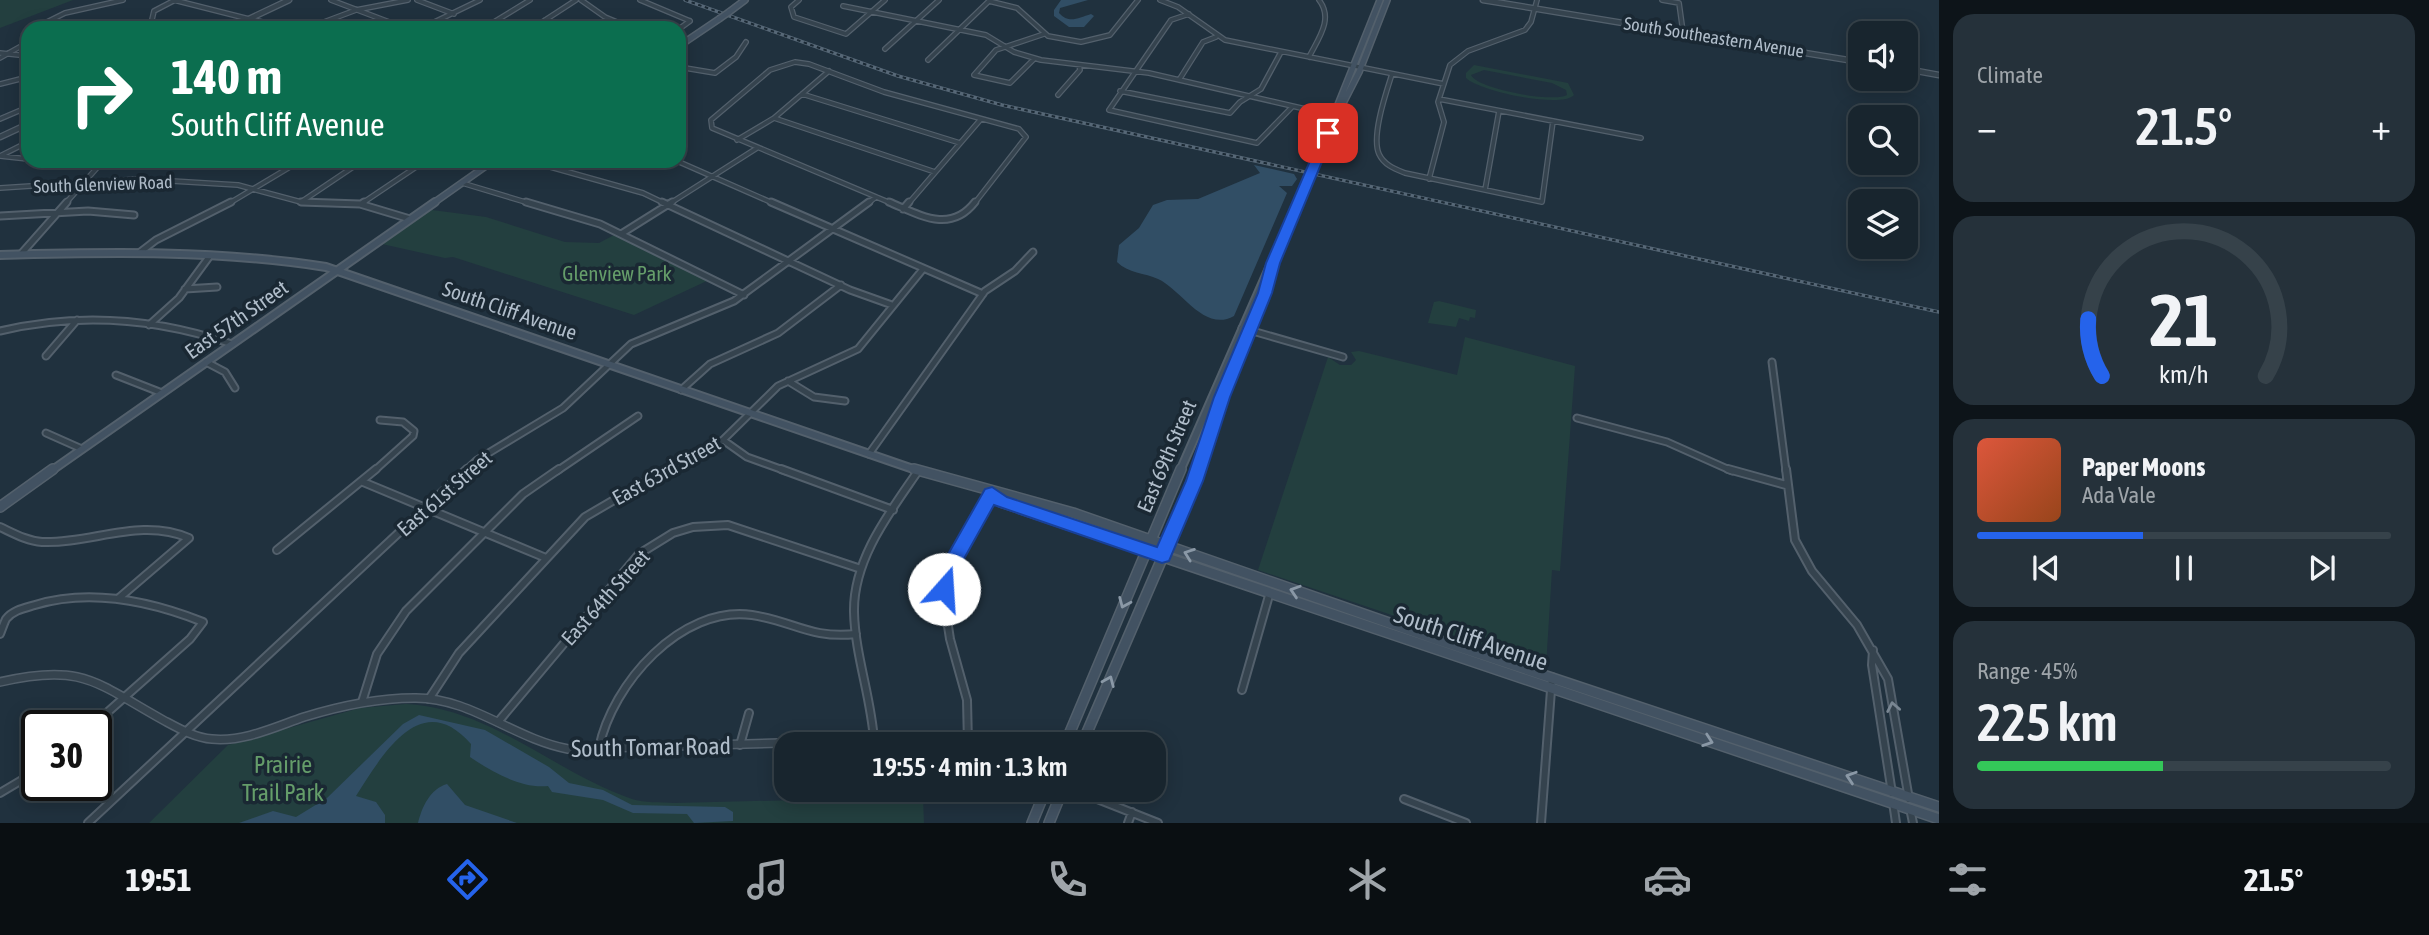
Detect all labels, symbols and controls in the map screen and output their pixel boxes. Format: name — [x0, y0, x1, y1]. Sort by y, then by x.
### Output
street label: South Southeastern Avenue — [1622, 12, 1806, 62]
map controls — [1848, 21, 1918, 259]
button: sound — [1848, 21, 1918, 91]
text: 140 m — [171, 48, 282, 104]
icon: right — [56, 49, 147, 140]
text: Climate — [1977, 62, 2043, 88]
text: 21.5° — [2136, 96, 2232, 156]
pin — [1298, 103, 1358, 163]
button: search — [1848, 105, 1918, 175]
text: − — [1977, 105, 1997, 148]
text: + — [2371, 105, 2391, 148]
text: South Cliff Avenue — [171, 106, 385, 143]
icon: arrive — [1309, 114, 1347, 152]
street label: South Glenview Road — [33, 171, 173, 197]
button: layers — [1848, 189, 1918, 259]
park label: Glenview Park — [562, 261, 672, 285]
street label: East 57th Street — [180, 275, 292, 363]
street label: South Cliff Avenue — [440, 276, 580, 344]
text: 21 — [2150, 279, 2218, 362]
text: km/h — [2159, 360, 2209, 388]
street label: East 69th Street — [1132, 396, 1200, 516]
street label: East 63rd Street — [608, 430, 724, 510]
street label: East 61st Street — [392, 445, 496, 541]
text: Paper Moons — [2082, 452, 2205, 482]
text: Ada Vale — [2082, 482, 2156, 508]
street label: East 64th Street — [556, 544, 654, 650]
one-way arrow — [1183, 548, 1195, 562]
icon: previous — [2027, 549, 2065, 587]
icon: pause — [2165, 549, 2203, 587]
icon: next — [2303, 549, 2341, 587]
position arrow — [907, 552, 981, 626]
one-way arrow — [1289, 584, 1301, 599]
one-way arrow — [1119, 597, 1133, 609]
street label: South Cliff Avenue — [1391, 600, 1551, 676]
text: Range · 45% — [1977, 658, 2077, 684]
one-way arrow — [1101, 676, 1115, 688]
text: 225 km — [1977, 692, 2118, 752]
one-way arrow — [1887, 702, 1902, 714]
speed limit sign: 30 — [21, 710, 112, 801]
street label: South Tomar Road — [571, 732, 731, 762]
one-way arrow — [1702, 733, 1714, 747]
park label: Prairie Trail Park — [242, 751, 324, 806]
text: 19:55 · 4 min · 1.3 km — [873, 752, 1067, 782]
one-way arrow — [1846, 771, 1858, 785]
icon: directions — [443, 855, 492, 904]
icon: music — [743, 855, 792, 904]
icon: phone — [1043, 855, 1092, 904]
icon: climate — [1343, 855, 1392, 904]
icon: car — [1643, 855, 1692, 904]
icon: filters — [1943, 855, 1992, 904]
text: 19:51 — [126, 861, 191, 898]
text: 21.5° — [2244, 861, 2303, 898]

